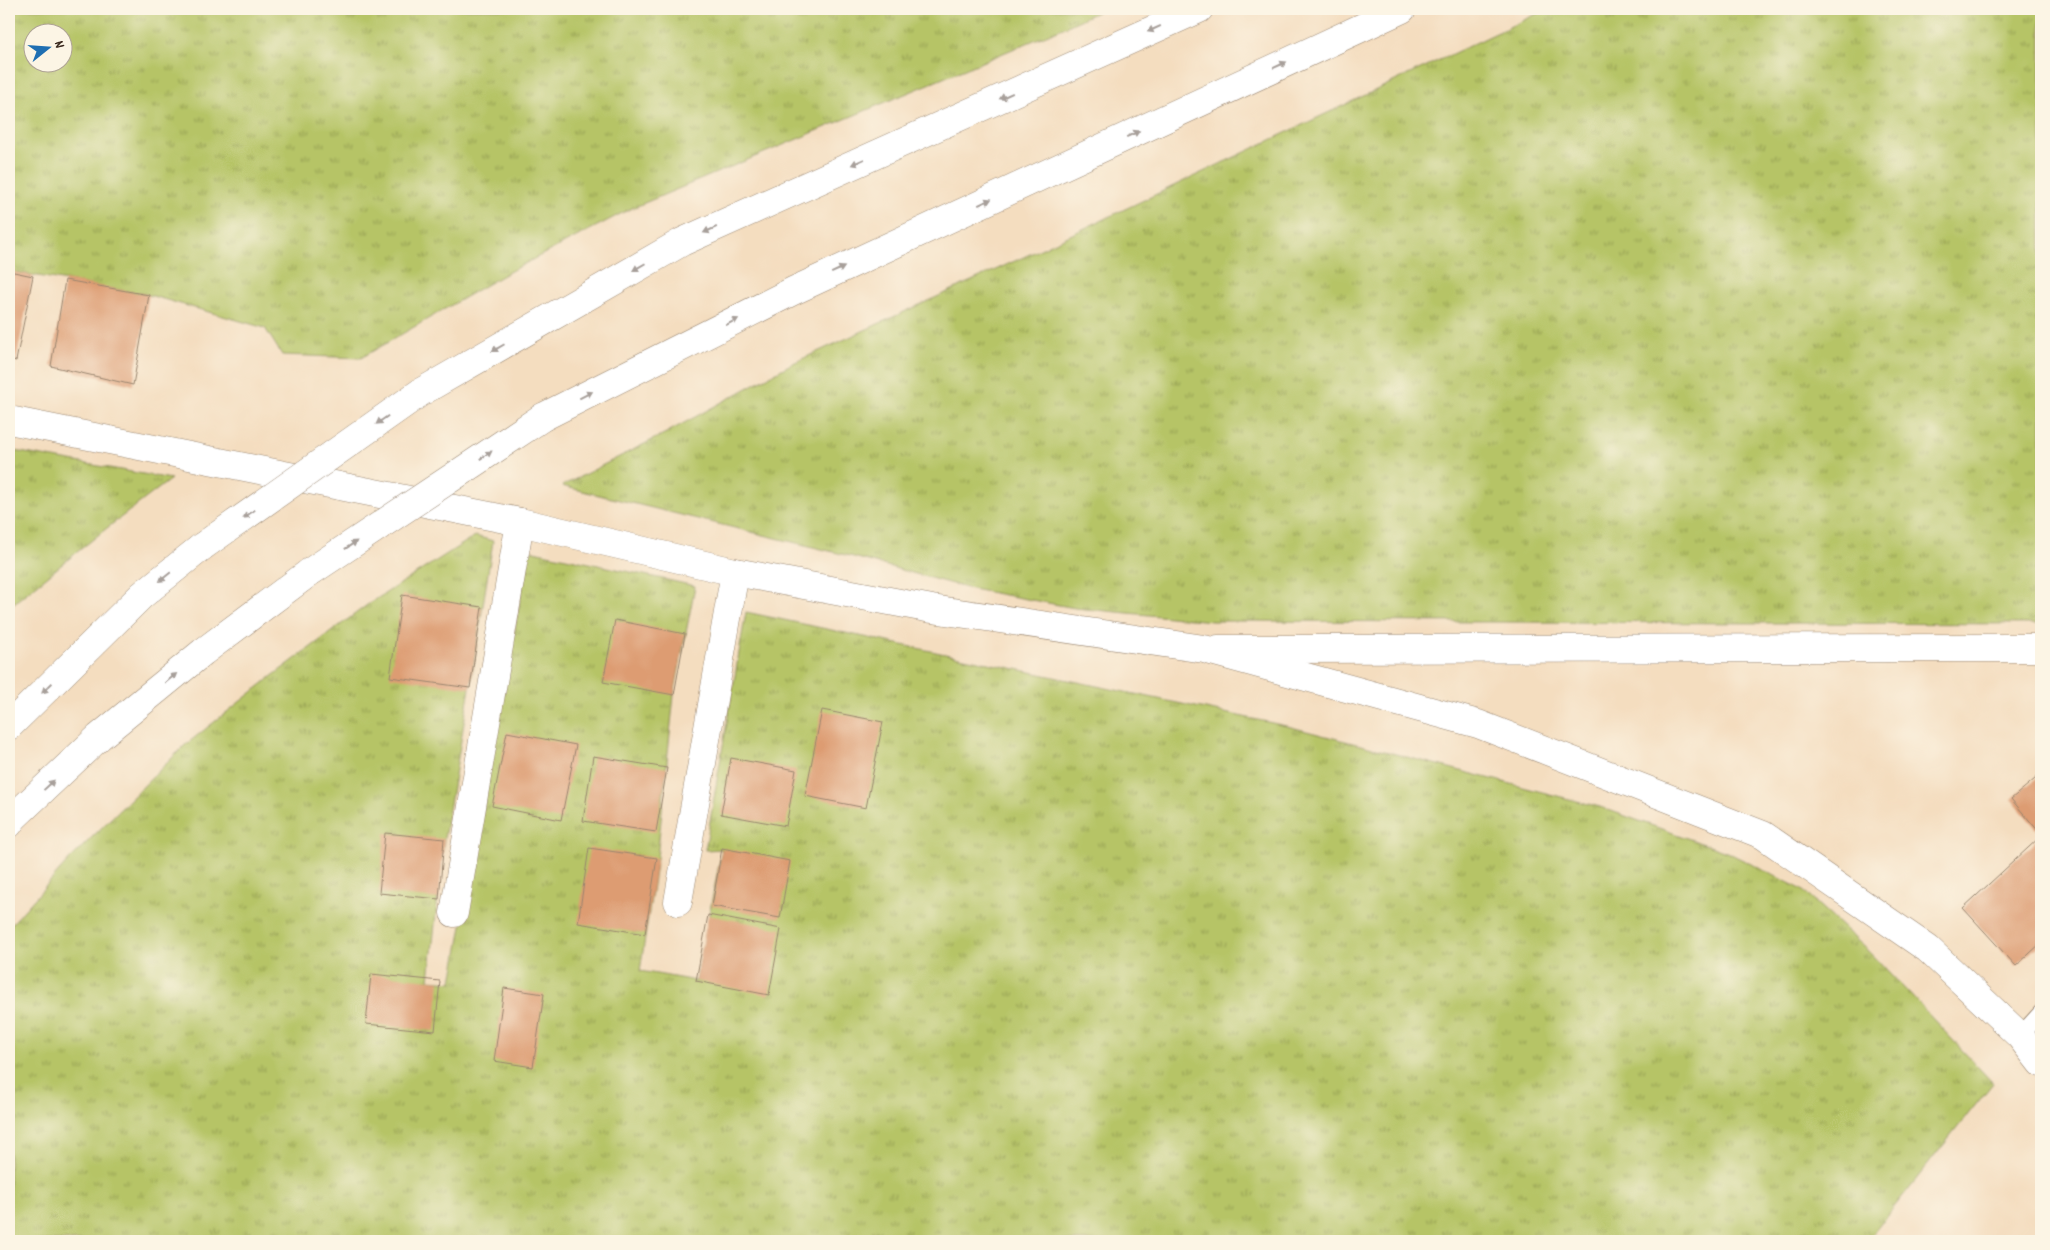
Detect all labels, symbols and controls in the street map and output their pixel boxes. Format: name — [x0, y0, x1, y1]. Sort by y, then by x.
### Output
north arrow — [22, 22, 72, 72]
one-way arrow — [1147, 25, 1161, 33]
text: N — [48, 39, 69, 51]
one-way arrow — [1273, 61, 1287, 69]
one-way arrow — [999, 92, 1013, 100]
one-way arrow — [1125, 129, 1140, 138]
one-way arrow — [851, 159, 865, 167]
one-way arrow — [978, 198, 992, 206]
one-way arrow — [703, 226, 717, 234]
one-way arrow — [633, 262, 646, 271]
one-way arrow — [831, 266, 845, 274]
one-way arrow — [724, 318, 739, 326]
one-way arrow — [492, 343, 505, 352]
one-way arrow — [579, 391, 594, 399]
one-way arrow — [375, 415, 389, 425]
one-way arrow — [479, 450, 493, 460]
one-way arrow — [242, 509, 256, 519]
one-way arrow — [344, 540, 357, 550]
one-way arrow — [159, 571, 172, 582]
one-way arrow — [164, 672, 177, 683]
one-way arrow — [41, 682, 53, 694]
one-way arrow — [42, 779, 54, 791]

